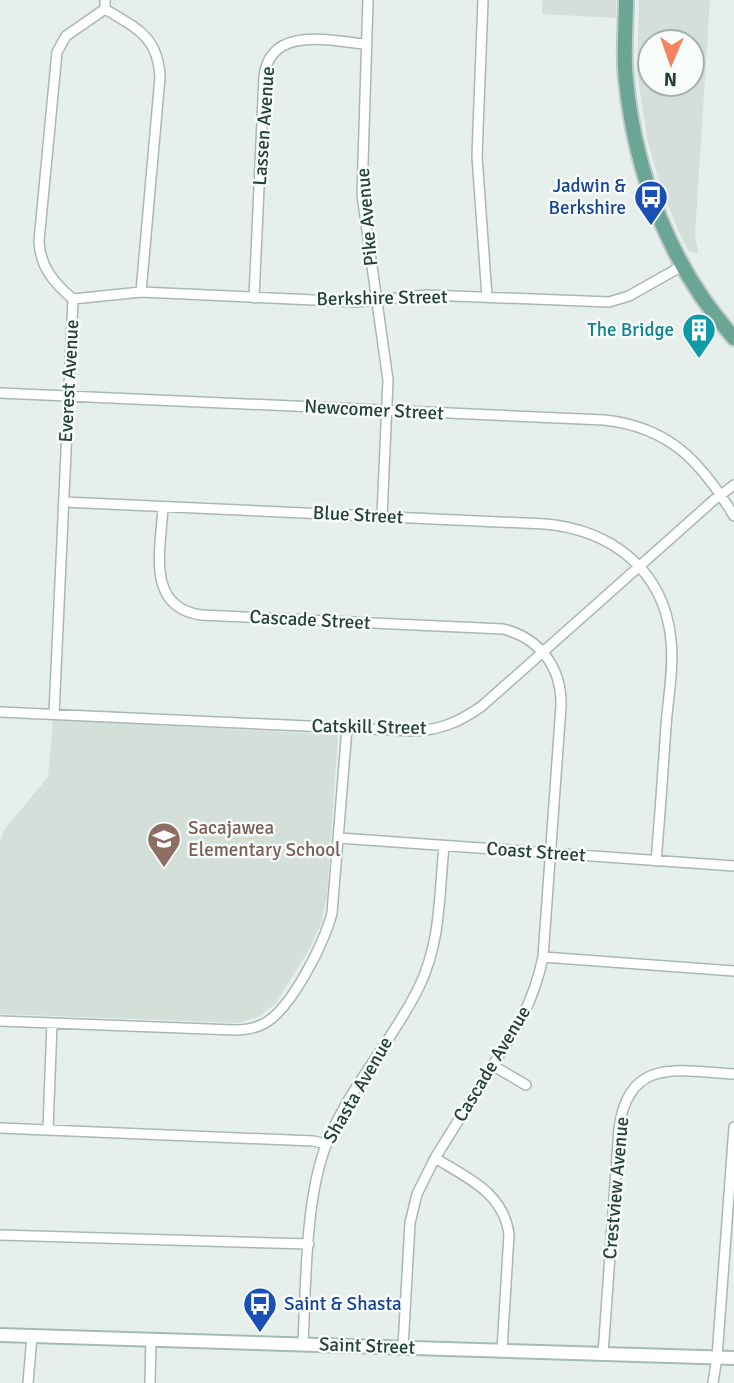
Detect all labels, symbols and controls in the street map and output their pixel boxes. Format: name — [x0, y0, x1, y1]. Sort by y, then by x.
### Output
north arrow — [636, 28, 706, 98]
street label: Lassen Avenue — [248, 66, 280, 186]
text: N — [663, 67, 677, 91]
street label: Pike Avenue — [351, 167, 383, 267]
place label: Jadwin & Berkshire — [549, 174, 626, 220]
bus stop icon: Jadwin & Berkshire — [632, 178, 670, 227]
street label: Berkshire Street — [316, 285, 448, 311]
building icon: The Bridge — [680, 311, 718, 360]
place label: The Bridge — [587, 318, 674, 342]
street label: Everest Avenue — [54, 319, 84, 443]
street label: Newcomer Street — [304, 394, 445, 426]
street label: Blue Street — [312, 501, 404, 529]
street label: Cascade Street — [249, 605, 371, 635]
street label: Catskill Street — [311, 714, 427, 740]
place label: Sacajawea Elementary School — [188, 816, 341, 862]
school or university icon: Sacajawea Elementary School — [145, 820, 183, 869]
street label: Coast Street — [486, 837, 587, 867]
street label: Cascade Avenue — [448, 1002, 536, 1126]
street label: Shasta Avenue — [318, 1033, 398, 1147]
street label: Crestview Avenue — [598, 1116, 634, 1260]
bus stop icon: Saint & Shasta — [241, 1285, 279, 1334]
place label: Saint & Shasta — [284, 1292, 402, 1316]
street label: Saint Street — [319, 1332, 416, 1360]

